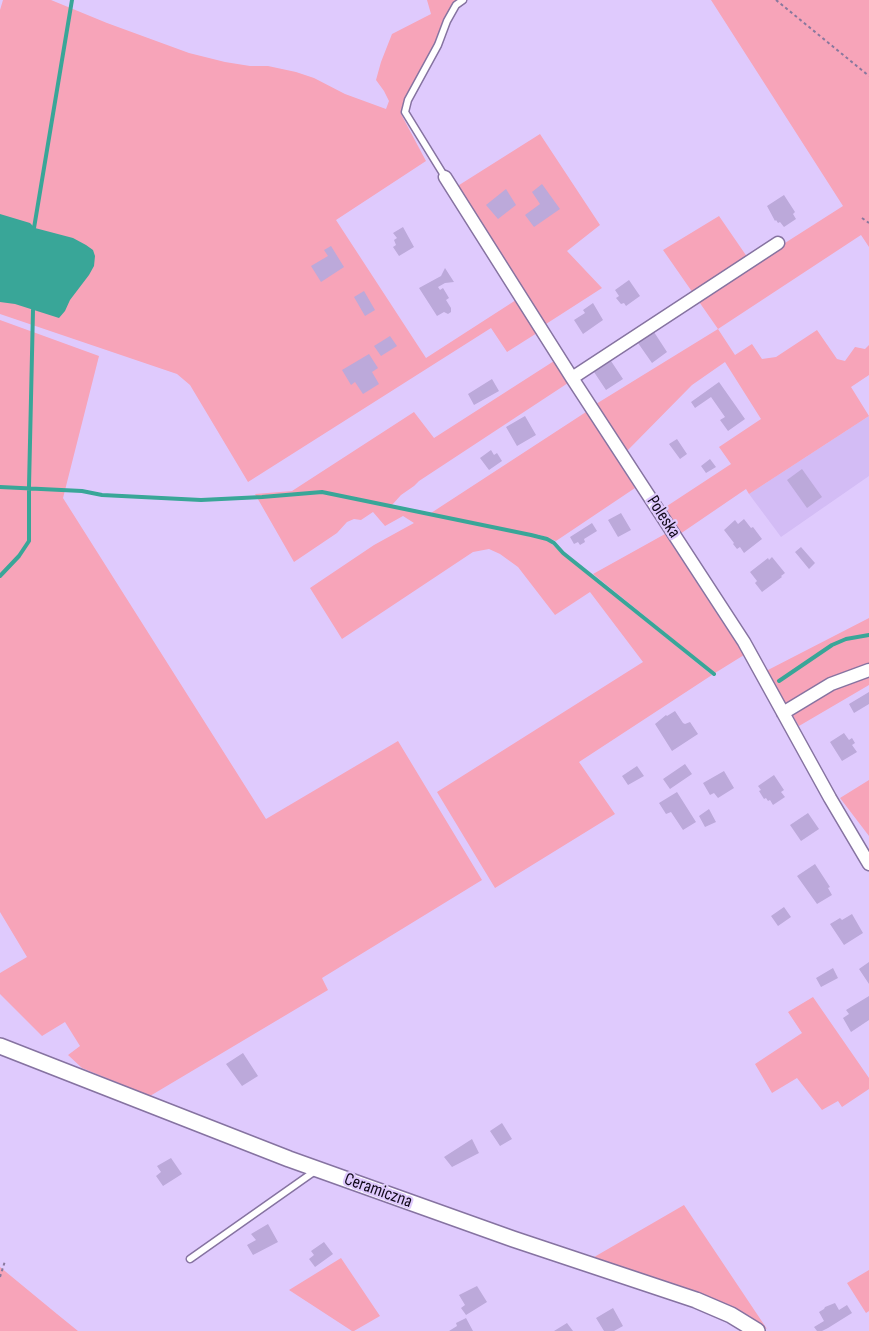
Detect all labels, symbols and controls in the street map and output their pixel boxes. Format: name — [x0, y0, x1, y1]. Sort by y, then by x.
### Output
street label: Poleska — [641, 492, 685, 542]
street label: Ceramiczna — [341, 1169, 415, 1213]

